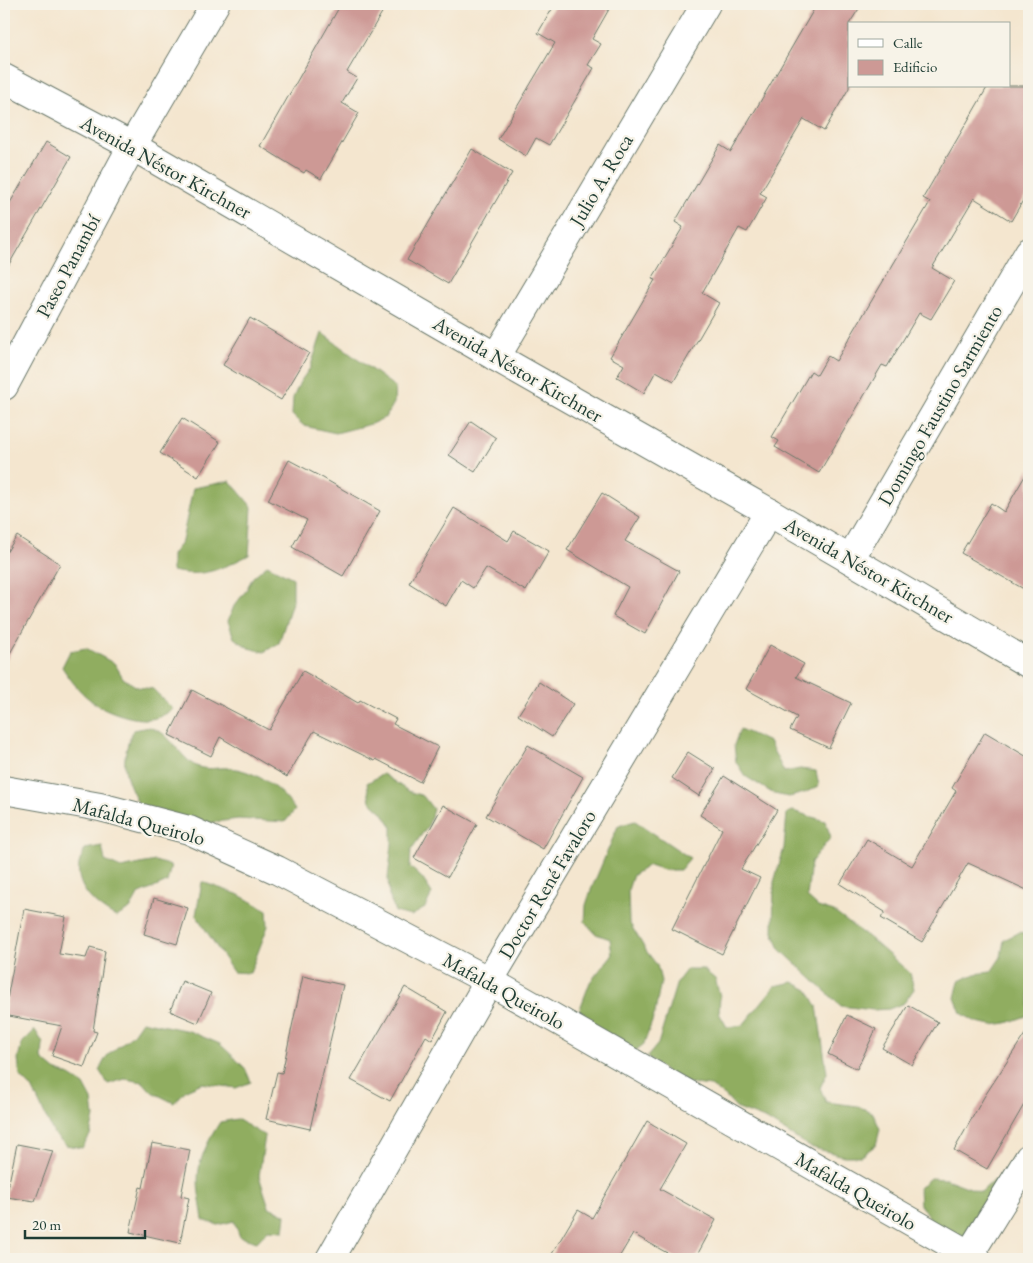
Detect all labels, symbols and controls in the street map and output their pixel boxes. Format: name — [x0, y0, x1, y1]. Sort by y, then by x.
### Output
legend — [848, 22, 1010, 88]
text: Calle — [893, 33, 923, 52]
text: Edificio — [893, 57, 937, 76]
street label: Avenida Néstor Kirchner — [75, 109, 256, 225]
street label: Julio A. Roca — [562, 129, 639, 233]
street label: Paseo Panambí — [30, 210, 106, 322]
street label: Domingo Faustino Sarmiento — [872, 300, 1008, 510]
street label: Avenida Néstor Kirchner — [428, 309, 608, 428]
street label: Avenida Néstor Kirchner — [779, 510, 959, 629]
street label: Mafalda Queirolo — [70, 791, 208, 851]
street label: Doctor René Favaloro — [492, 805, 602, 963]
street label: Mafalda Queirolo — [438, 947, 570, 1035]
street label: Mafalda Queirolo — [791, 1146, 921, 1236]
scale bar — [25, 1208, 145, 1240]
text: 20 m — [32, 1215, 61, 1234]

